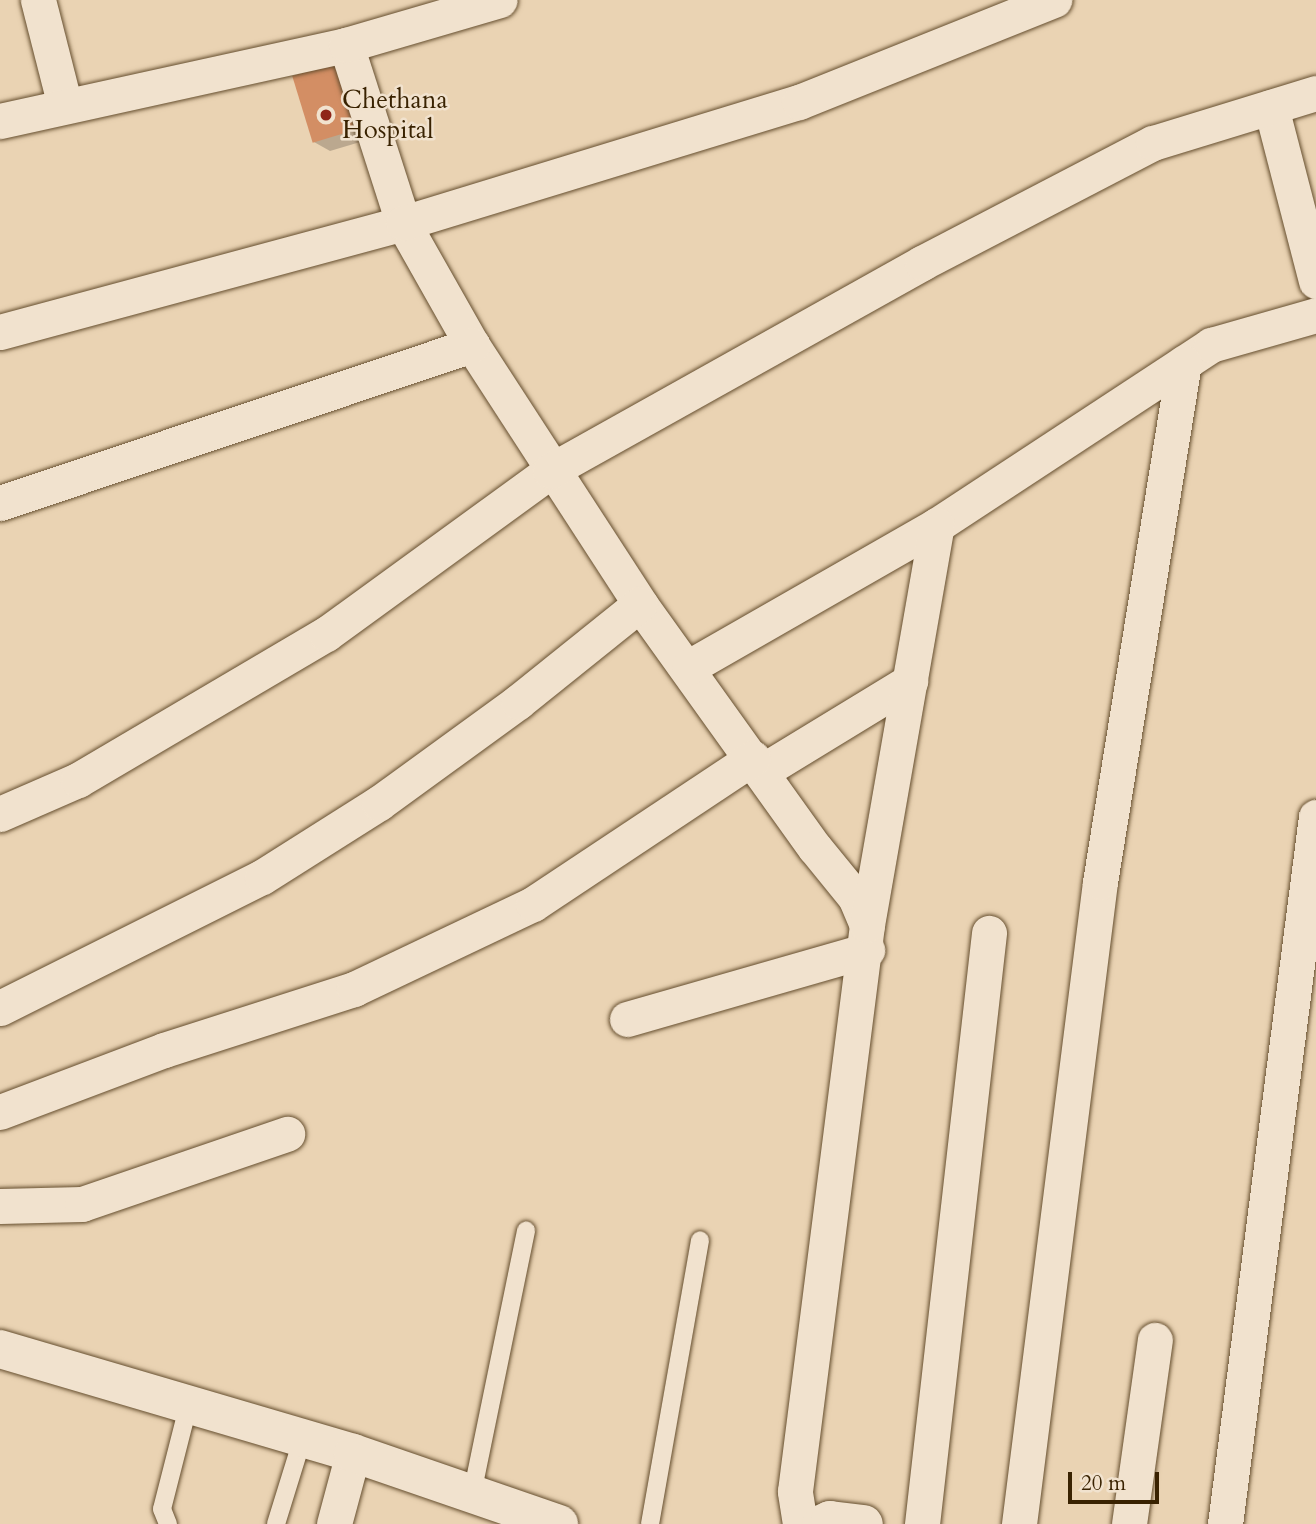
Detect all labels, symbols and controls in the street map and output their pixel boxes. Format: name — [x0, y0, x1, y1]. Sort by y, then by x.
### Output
place label: Chethana Hospital — [342, 84, 448, 146]
marker: Chethana Hospital — [316, 105, 336, 125]
scale bar — [1071, 1458, 1162, 1502]
text: 20 m — [1081, 1469, 1126, 1498]

